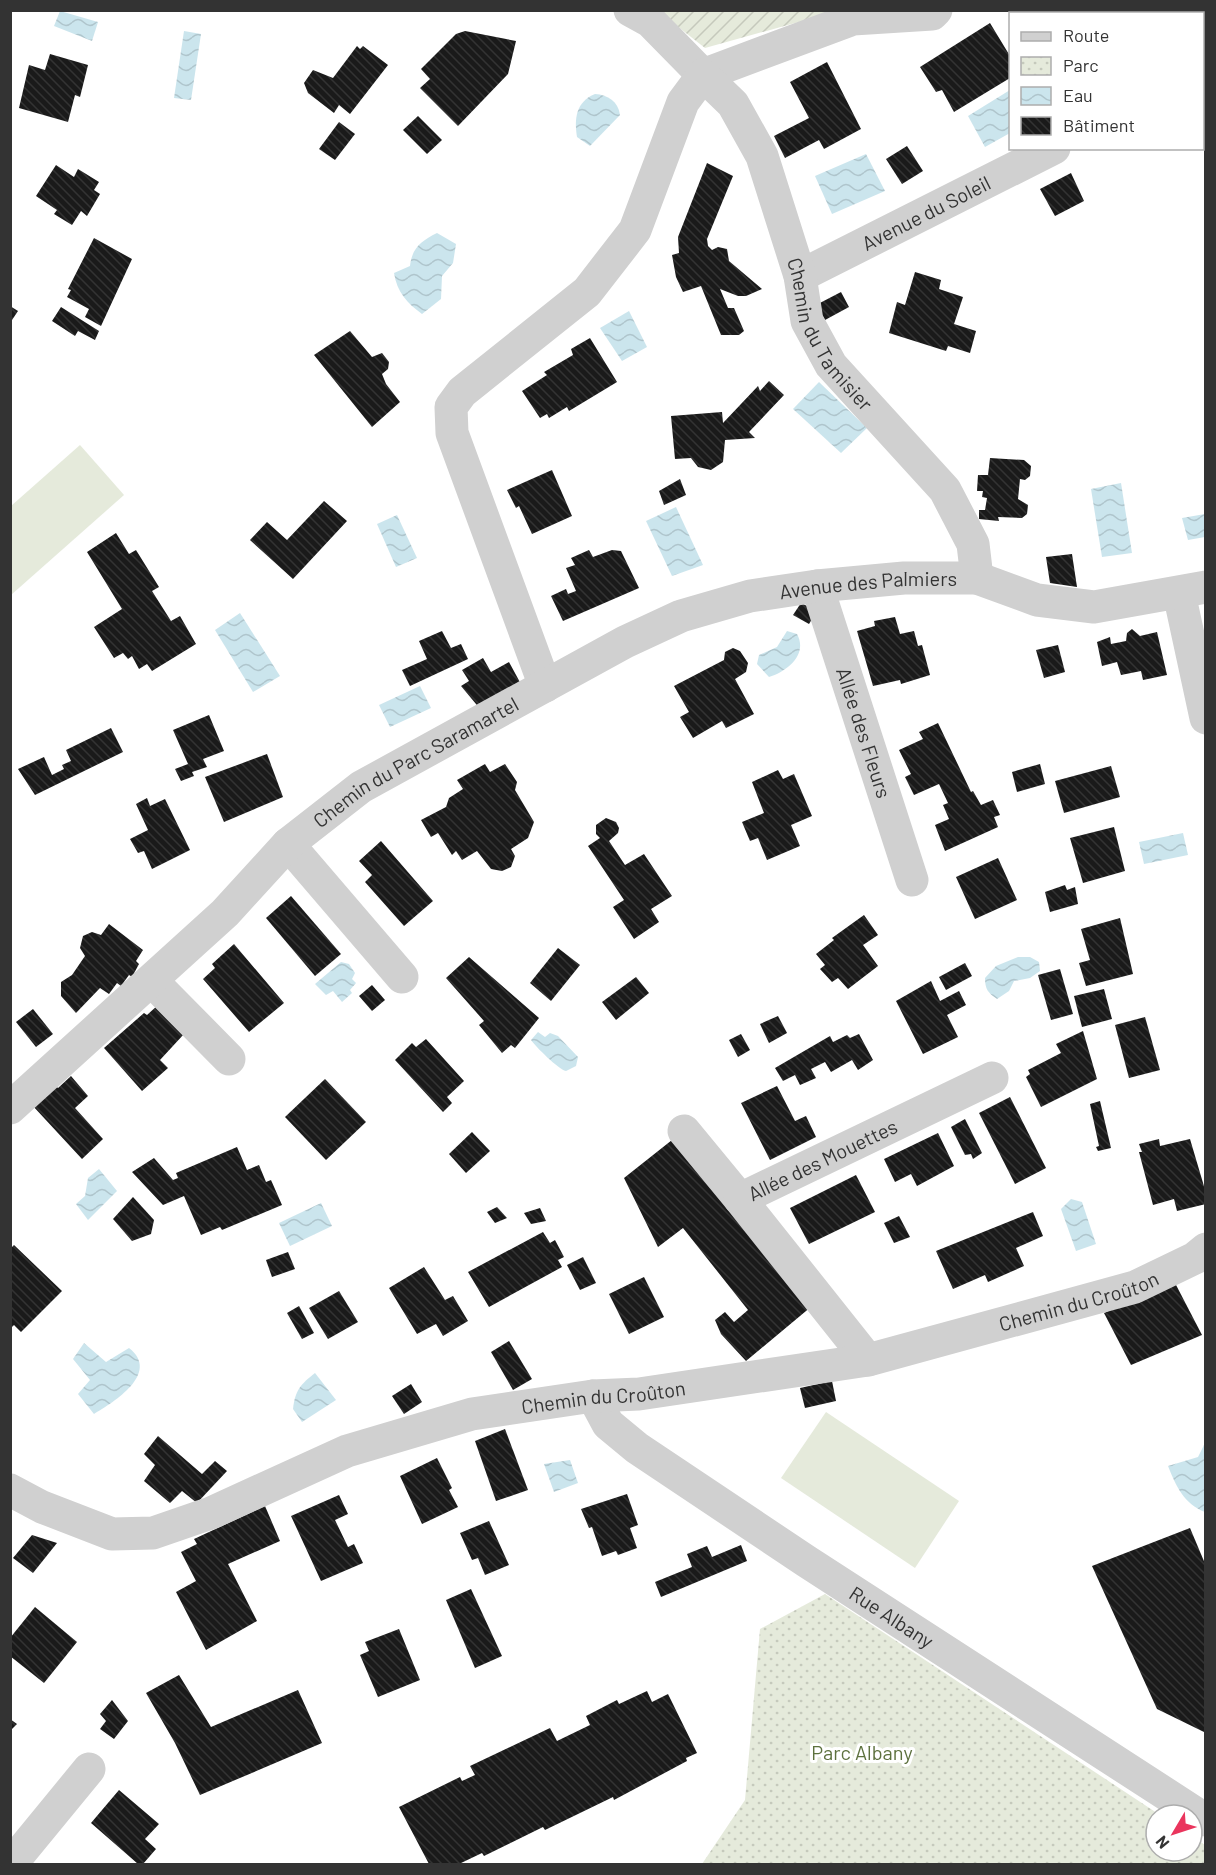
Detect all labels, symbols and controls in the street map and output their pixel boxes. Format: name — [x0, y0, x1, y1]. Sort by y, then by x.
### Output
legend — [1009, 12, 1204, 150]
text: Route — [1063, 24, 1109, 46]
text: Parc — [1063, 54, 1099, 76]
text: Eau — [1063, 84, 1093, 106]
text: Bâtiment — [1063, 114, 1135, 136]
street label: Avenue du Soleil — [858, 170, 994, 255]
street label: Chemin du Tamisier — [783, 255, 878, 415]
street label: Avenue des Palmiers — [778, 566, 957, 603]
street label: Allée des Fleurs — [832, 664, 897, 801]
street label: Chemin du Parc Saramartel — [308, 691, 522, 832]
street label: Allée des Mouettes — [744, 1113, 901, 1205]
street label: Chemin du Croûton — [996, 1266, 1162, 1336]
street label: Chemin du Croûton — [520, 1375, 687, 1419]
street label: Rue Albany — [845, 1581, 938, 1653]
park label: Parc Albany — [811, 1740, 913, 1764]
north arrow — [1144, 1803, 1204, 1863]
text: N — [1151, 1833, 1173, 1853]

